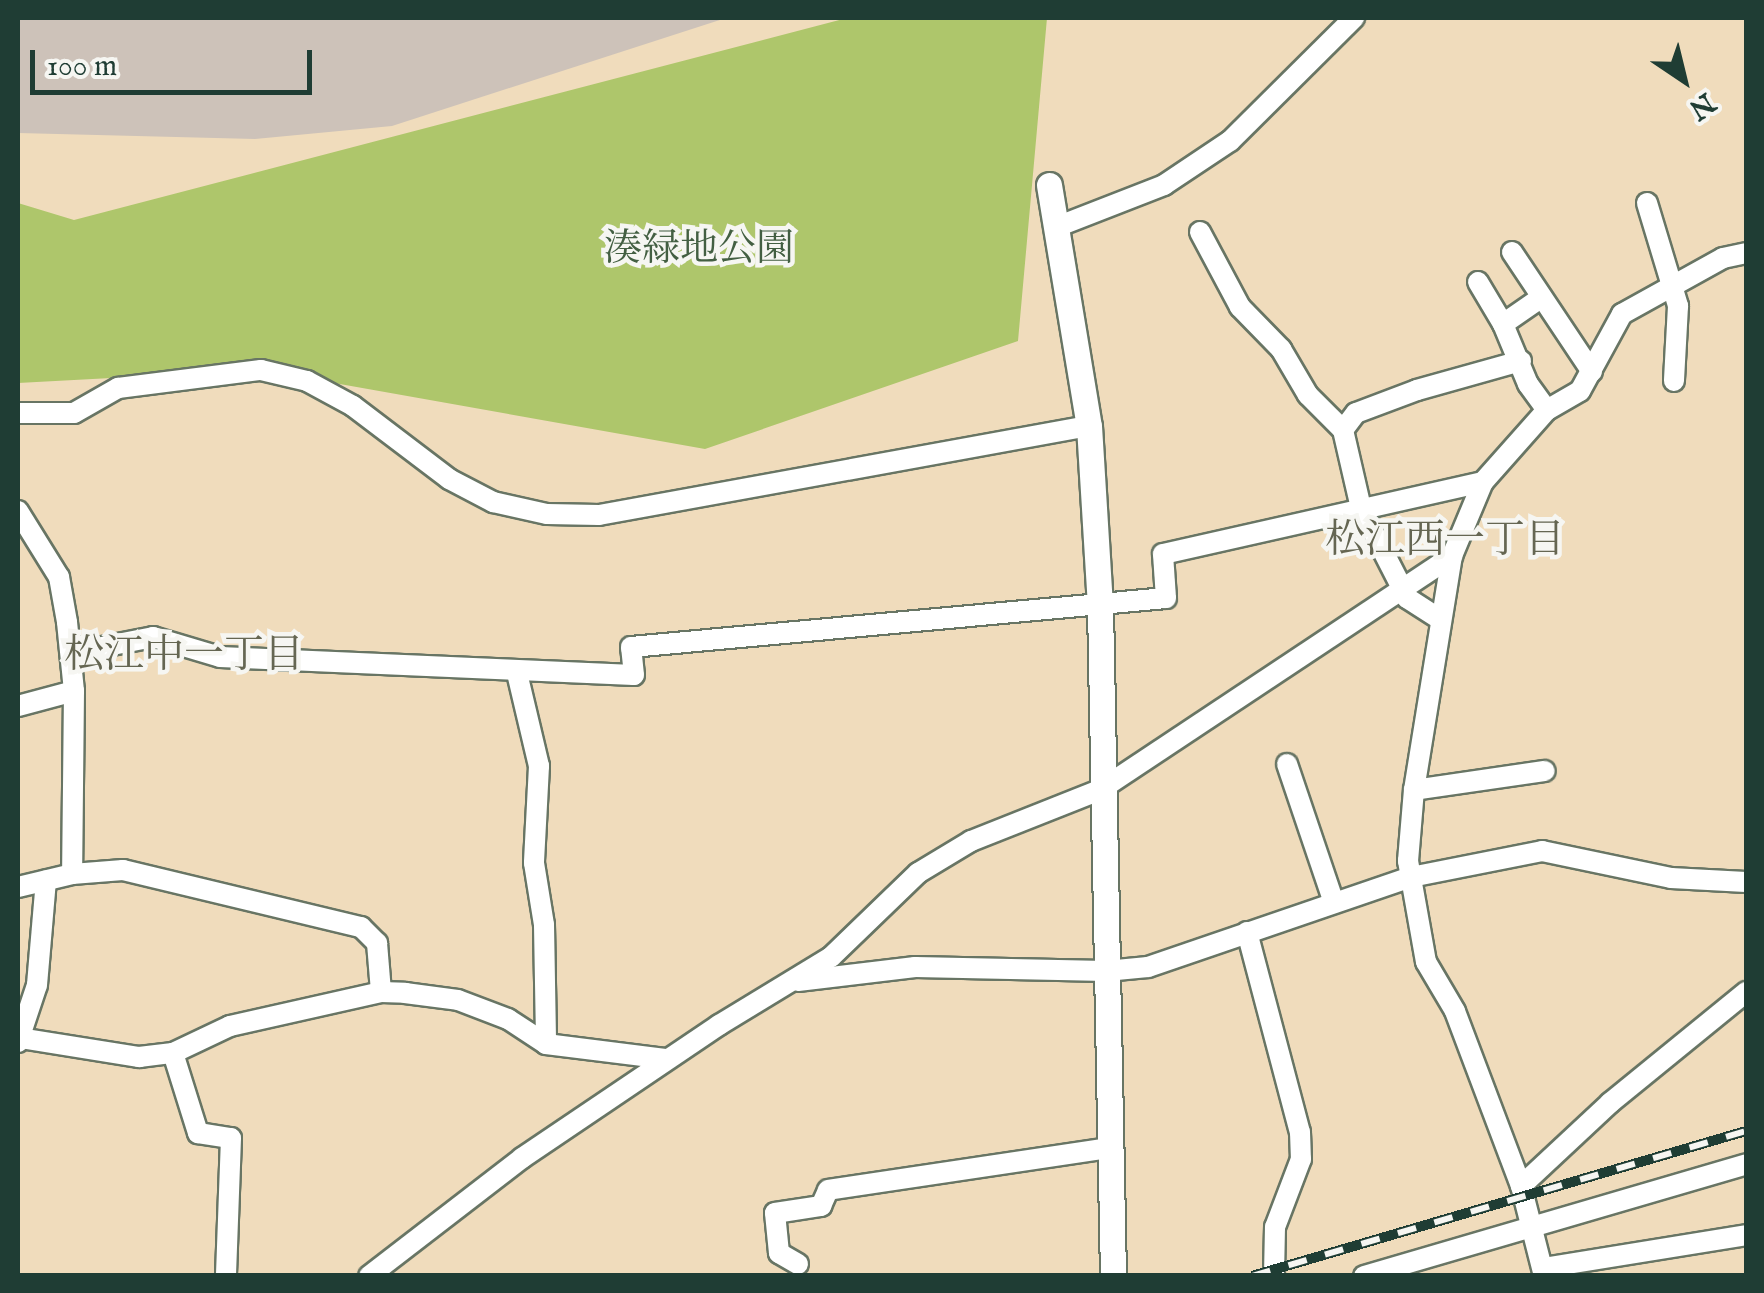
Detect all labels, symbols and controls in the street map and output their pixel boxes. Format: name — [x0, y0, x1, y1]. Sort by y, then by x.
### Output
scale bar — [35, 30, 318, 92]
north arrow — [1634, 30, 1734, 130]
text: 100 m — [47, 48, 117, 86]
text: N — [1682, 84, 1721, 126]
park label: 湊緑地公園 — [604, 228, 794, 274]
district label: 松江西一丁目 — [1325, 518, 1565, 566]
district label: 松江中一丁目 — [64, 633, 304, 681]

